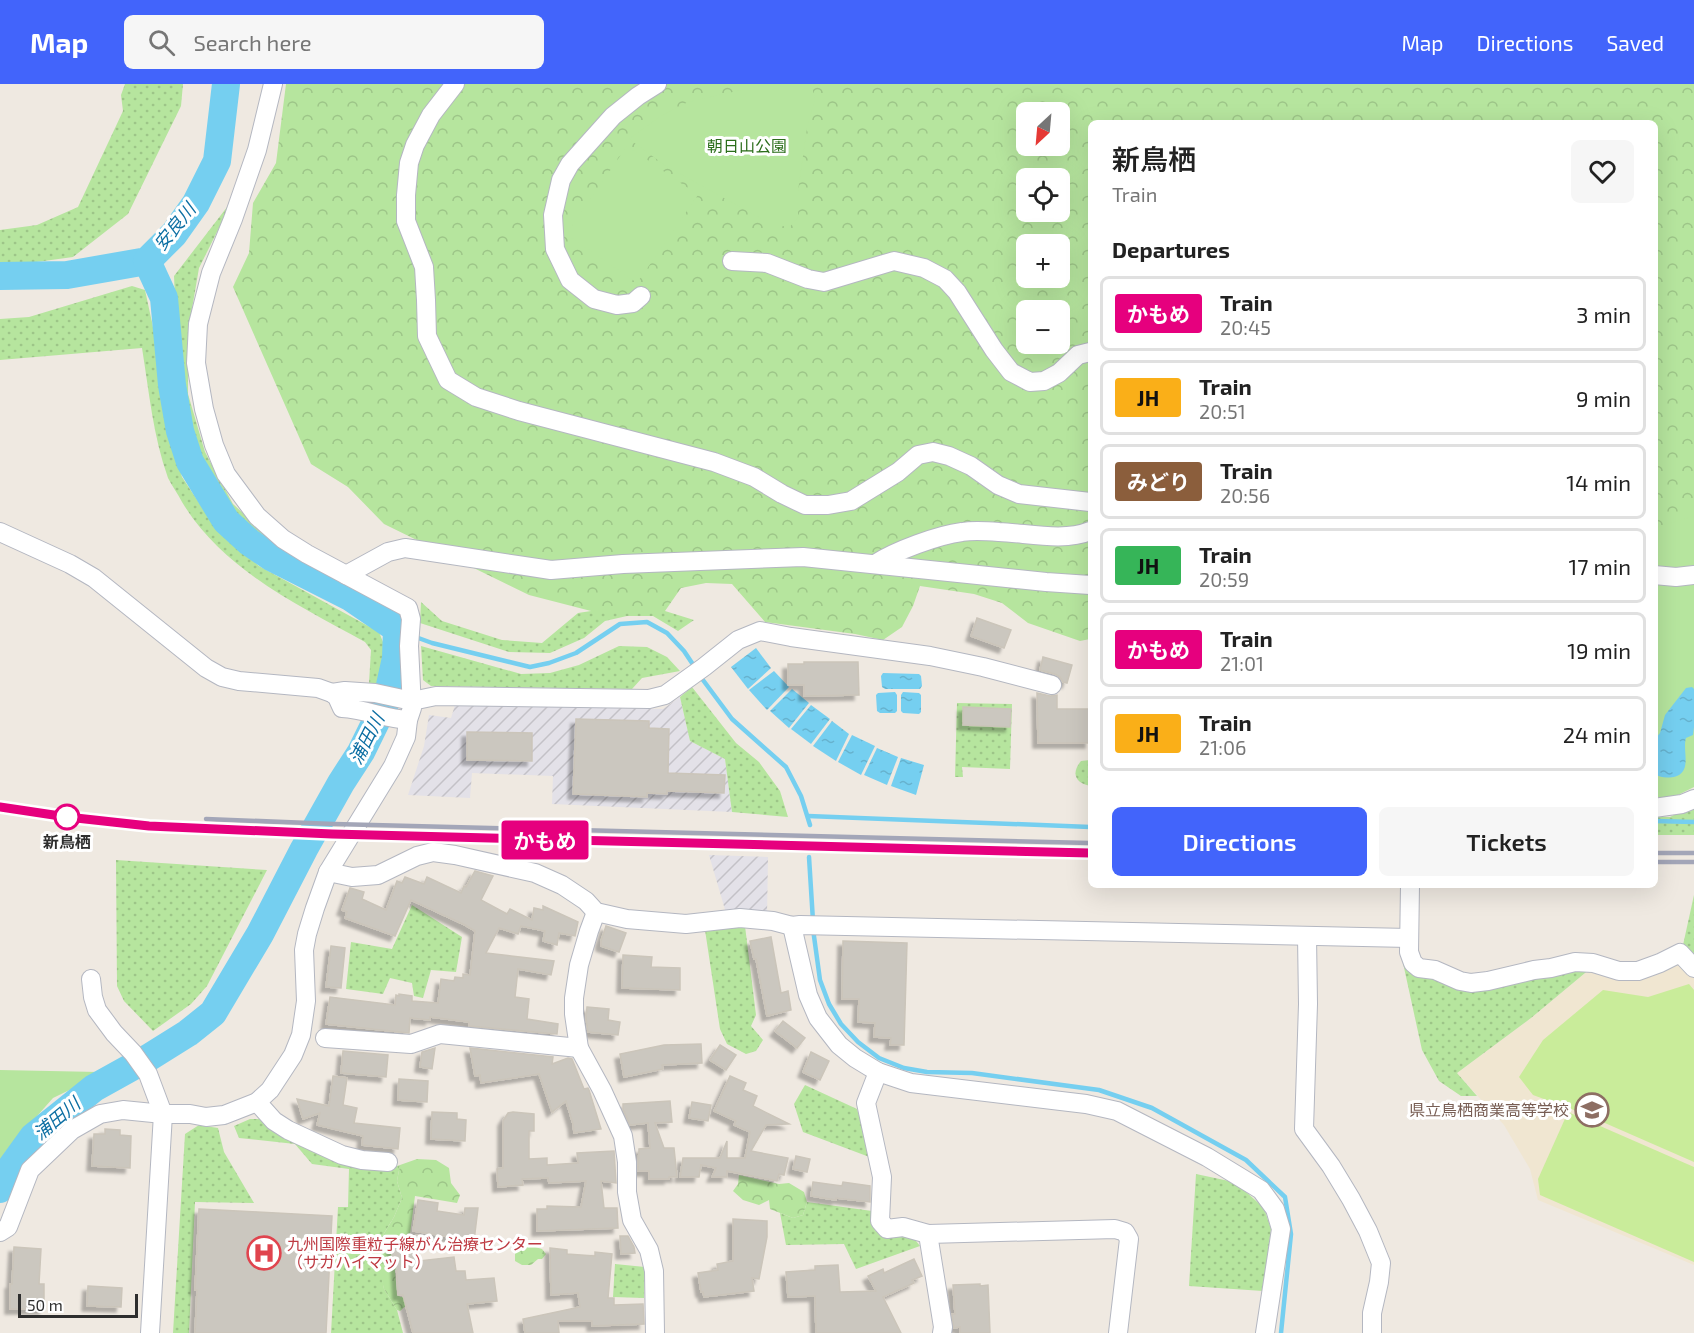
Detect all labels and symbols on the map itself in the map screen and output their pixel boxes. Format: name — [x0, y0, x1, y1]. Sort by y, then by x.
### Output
north arrow — [1016, 102, 1070, 156]
park label: 朝日山公園 — [707, 136, 787, 155]
water label: 安良川 — [149, 197, 201, 254]
water label: 浦田川 — [344, 708, 389, 768]
marker: 新鳥栖 — [54, 804, 80, 830]
line badge: かもめ — [510, 820, 580, 860]
place label: 新鳥栖 — [43, 832, 91, 851]
water label: 浦田川 — [29, 1091, 86, 1144]
school or university icon: 県立鳥栖商業高等学校 — [1574, 1092, 1610, 1128]
place label: 県立鳥栖商業高等学校 — [1409, 1100, 1569, 1119]
place label: 九州国際重粒子線がん治療センター （サガハイマット） — [287, 1234, 543, 1271]
hospital icon: 九州国際重粒子線がん治療センター （サガハイマット） — [246, 1235, 282, 1271]
scale bar — [18, 1291, 138, 1318]

